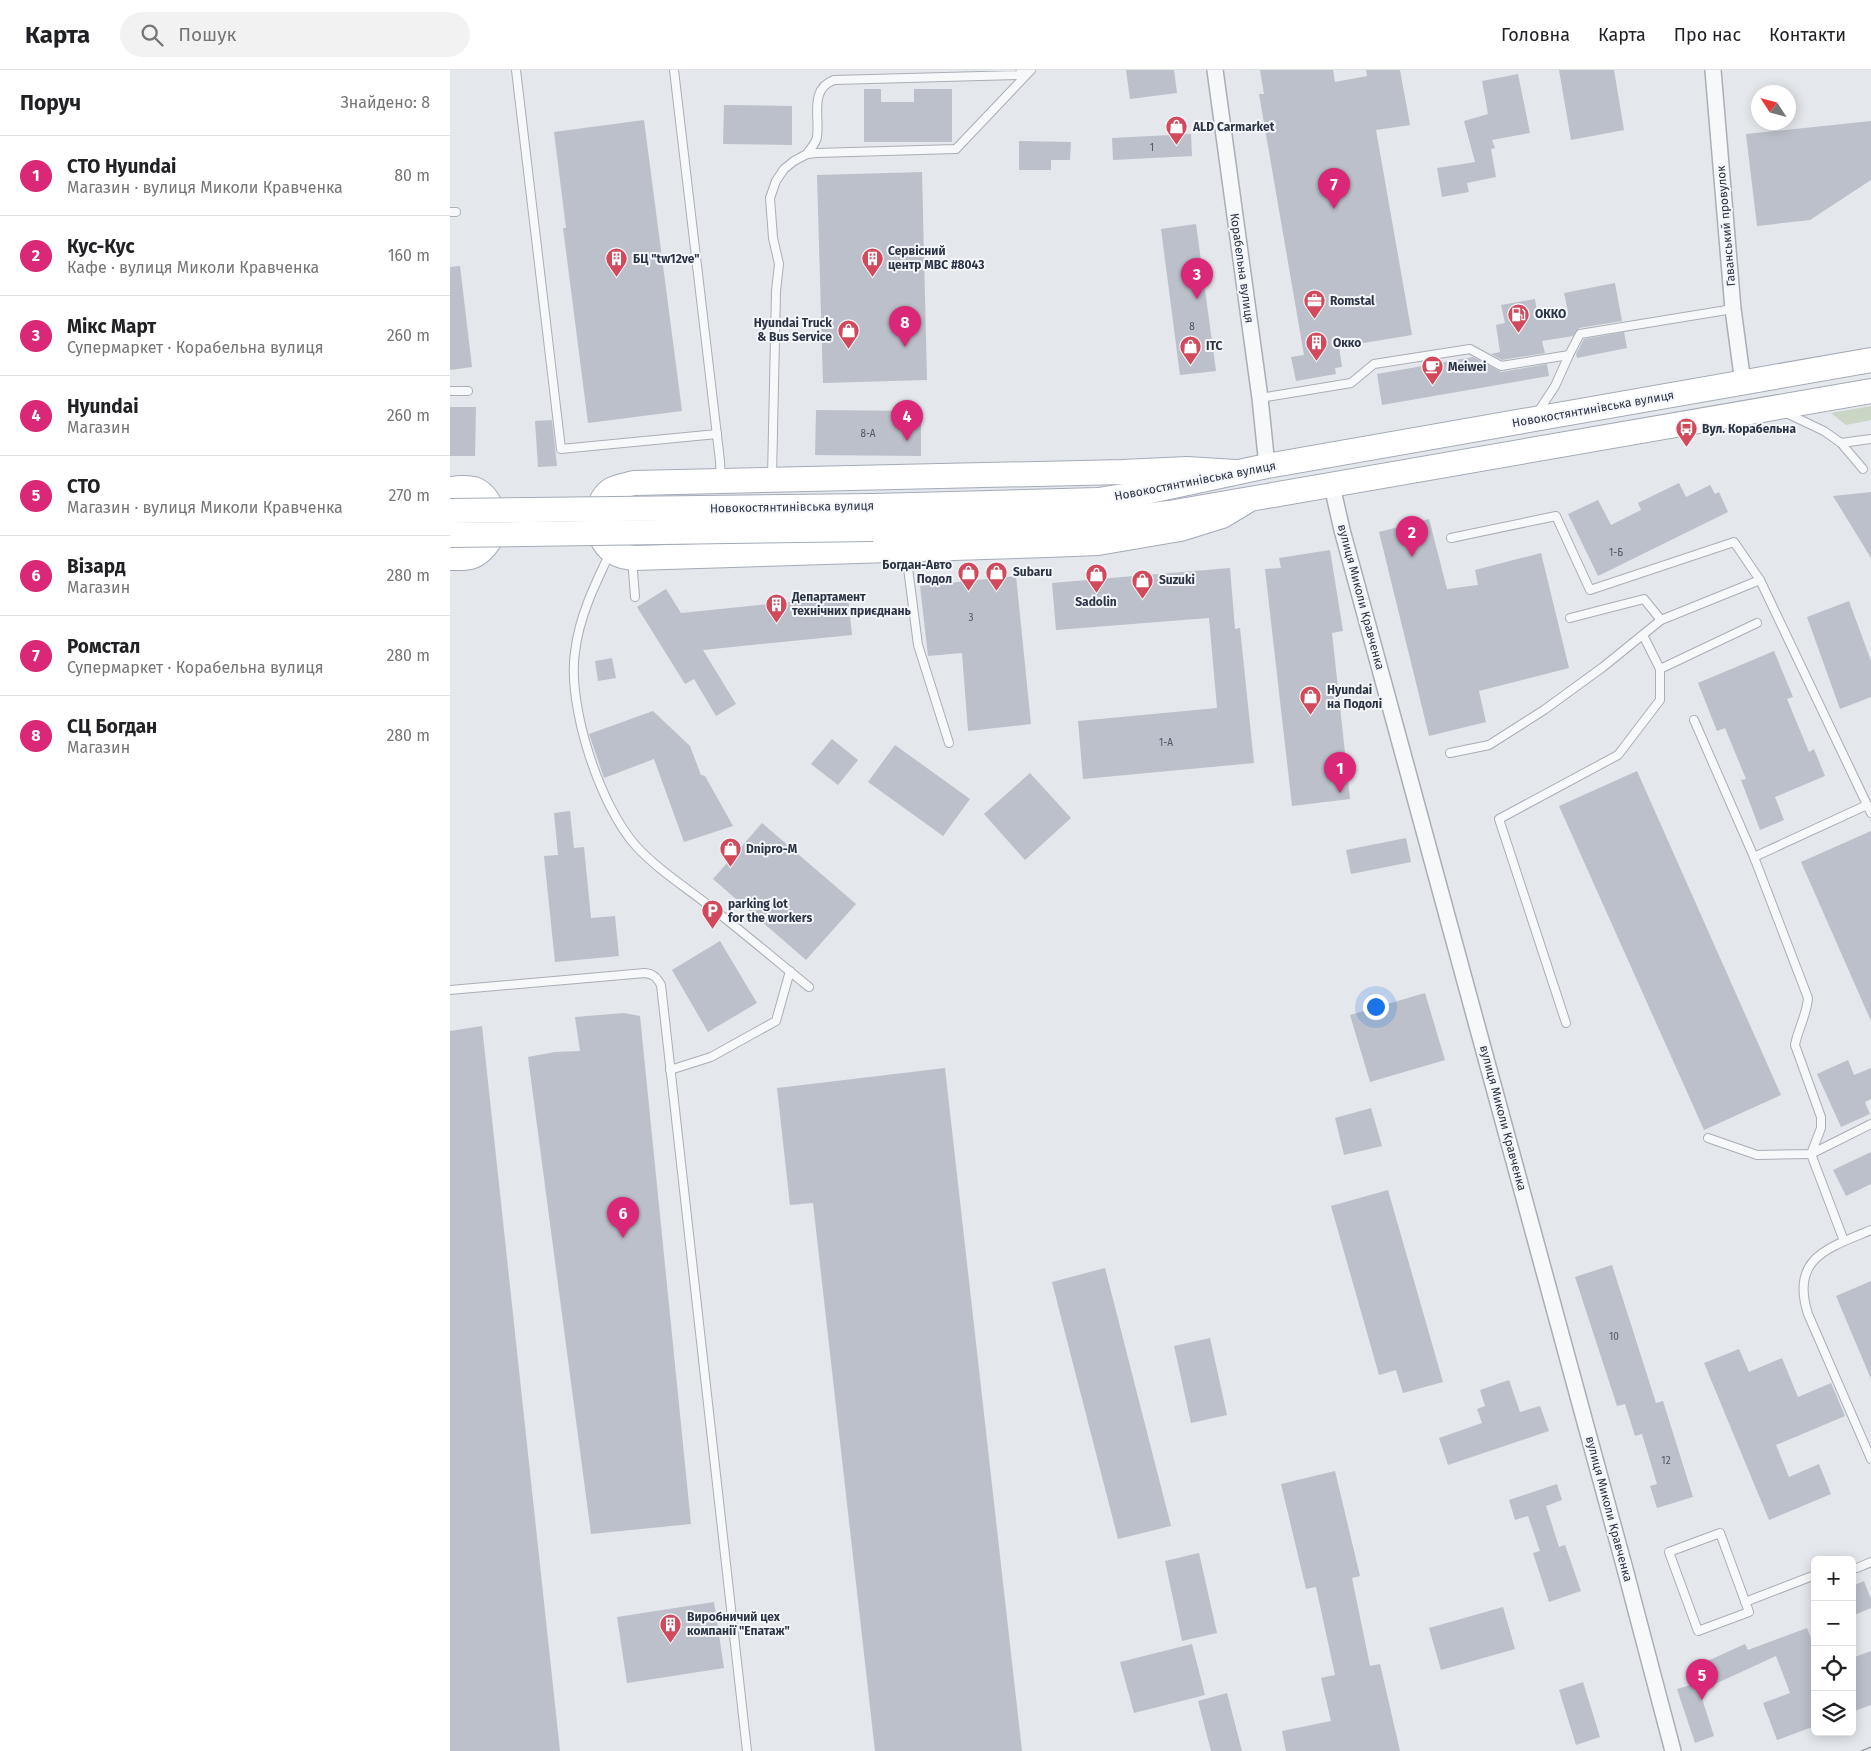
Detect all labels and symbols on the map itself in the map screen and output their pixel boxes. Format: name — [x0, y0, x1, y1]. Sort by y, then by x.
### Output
north arrow — [1751, 85, 1796, 130]
shop icon: ALD Carmarket — [1165, 115, 1189, 146]
place label: ALD Carmarket — [1192, 120, 1275, 134]
house number: 1 — [1150, 142, 1154, 154]
street label: Гаванський провулок — [1714, 164, 1738, 287]
pin: 7 — [1318, 168, 1350, 209]
street label: Корабельна вулиця — [1227, 212, 1257, 324]
place label: Сервісний центр МВС #8043 — [888, 244, 984, 272]
building icon: Сервісний центр МВС #8043 — [860, 246, 884, 277]
building icon: БЦ "tw12ve" — [605, 247, 629, 278]
place label: БЦ "tw12ve" — [633, 252, 700, 266]
pin: 3 — [1181, 258, 1213, 299]
office icon: Romstal — [1302, 289, 1326, 320]
place label: Romstal — [1330, 294, 1375, 308]
fuel station icon: ОККО — [1507, 302, 1531, 333]
pin: 8 — [889, 306, 921, 347]
place label: ОККО — [1535, 307, 1566, 321]
place label: Hyundai Truck & Bus Service — [754, 316, 832, 344]
shop icon: Hyundai Truck & Bus Service — [836, 318, 860, 349]
house number: 8 — [1189, 321, 1195, 333]
building icon: Окко — [1305, 331, 1329, 362]
shop icon: ITC — [1178, 334, 1202, 365]
place label: Окко — [1333, 336, 1361, 350]
place label: ITC — [1206, 339, 1223, 353]
cafe icon: Meiwei — [1420, 355, 1444, 386]
place label: Meiwei — [1448, 360, 1486, 374]
street label: Новокостянтинівська вулиця — [1511, 388, 1675, 430]
pin: 4 — [891, 400, 923, 441]
bus stop icon: Вул. Корабельна — [1674, 417, 1698, 448]
place label: Вул. Корабельна — [1702, 422, 1796, 436]
house number: 8-А — [860, 428, 876, 440]
street label: Новокостянтинівська вулиця — [1113, 458, 1277, 504]
street label: Новокостянтинівська вулиця — [710, 499, 874, 515]
pin: 2 — [1396, 516, 1428, 557]
street label: вулиця Миколи Кравченка — [1335, 523, 1387, 671]
house number: 1-Б — [1609, 547, 1623, 559]
place label: Богдан-Авто Подол — [882, 558, 952, 586]
shop icon: Богдан-Авто Подол — [956, 560, 980, 591]
shop icon: Subaru — [985, 560, 1009, 591]
shop icon: Sadolin — [1084, 563, 1108, 594]
place label: Subaru — [1013, 565, 1052, 579]
shop icon: Suzuki — [1131, 568, 1155, 599]
place label: Suzuki — [1159, 573, 1195, 587]
place label: Департамент технічних приєднань — [791, 590, 912, 618]
building icon: Департамент технічних приєднань — [764, 592, 788, 623]
place label: Sadolin — [1075, 595, 1117, 609]
house number: 3 — [969, 612, 974, 624]
place label: Hyundai на Подолі — [1327, 683, 1382, 711]
shop icon: Hyundai на Подолі — [1299, 685, 1323, 716]
house number: 1-А — [1159, 737, 1173, 749]
pin: 1 — [1324, 752, 1356, 793]
shop icon: Dnipro-M — [718, 837, 742, 868]
place label: Dnipro-M — [746, 842, 798, 856]
place label: parking lot for the workers — [728, 897, 812, 925]
parking icon: parking lot for the workers — [700, 899, 724, 930]
your location — [1363, 994, 1389, 1020]
street label: вулиця Миколи Кравченка — [1477, 1044, 1529, 1192]
pin: 6 — [607, 1197, 639, 1238]
house number: 10 — [1609, 1331, 1619, 1343]
street label: вулиця Миколи Кравченка — [1583, 1435, 1635, 1583]
house number: 12 — [1661, 1455, 1671, 1467]
place label: Виробничий цех компанії "Епатаж" — [687, 1610, 790, 1638]
building icon: Виробничий цех компанії "Епатаж" — [659, 1612, 683, 1643]
pin: 5 — [1686, 1659, 1718, 1700]

